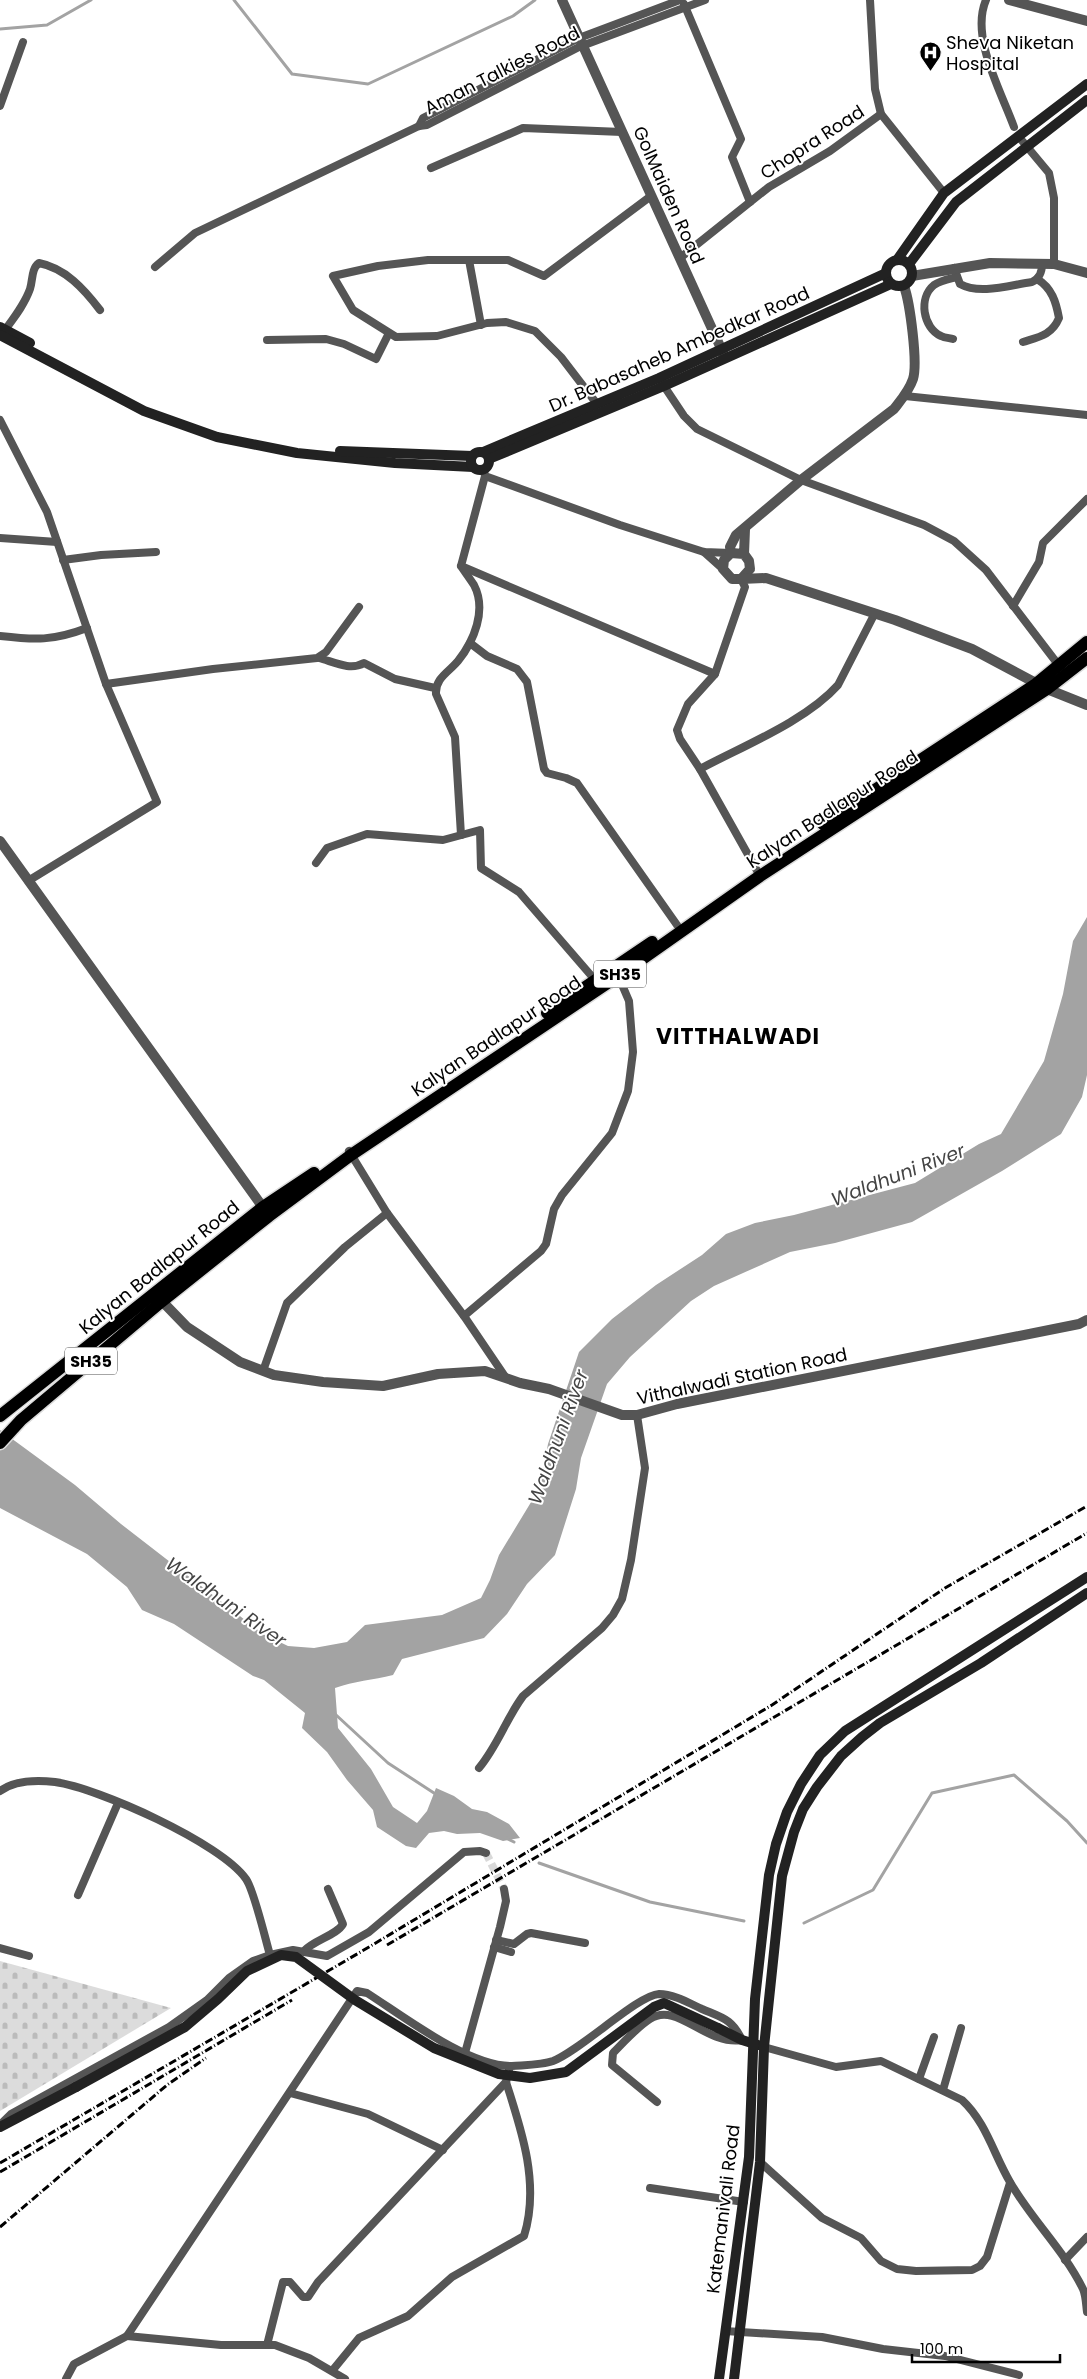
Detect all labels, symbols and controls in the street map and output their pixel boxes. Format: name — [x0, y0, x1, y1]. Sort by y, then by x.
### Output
street label: Aman Talkies Road — [420, 20, 584, 120]
place label: Sheva Niketan Hospital — [946, 30, 1074, 76]
hospital icon: Sheva Niketan Hospital — [918, 40, 942, 71]
street label: Chopra Road — [755, 99, 869, 185]
street label: GolMaiden Road — [627, 122, 711, 268]
street label: Dr. Babasaheb Ambedkar Road — [545, 280, 813, 418]
street label: Kalyan Badlapur Road — [741, 744, 923, 874]
road number: SH35 — [594, 961, 646, 988]
street label: Kalyan Badlapur Road — [406, 970, 586, 1102]
district label: VITTHALWADI — [656, 1021, 820, 1052]
water label: Waldhuni River — [827, 1137, 970, 1213]
street label: Kalyan Badlapur Road — [73, 1194, 245, 1340]
street label: Vithalwadi Station Road — [634, 1341, 850, 1411]
road number: SH35 — [65, 1348, 117, 1374]
water label: Waldhuni River — [521, 1365, 595, 1508]
water label: Waldhuni River — [160, 1550, 292, 1654]
street label: Katemanivali Road — [700, 2123, 746, 2295]
scale bar — [912, 2332, 1060, 2364]
text: 100 m — [920, 2338, 963, 2359]

